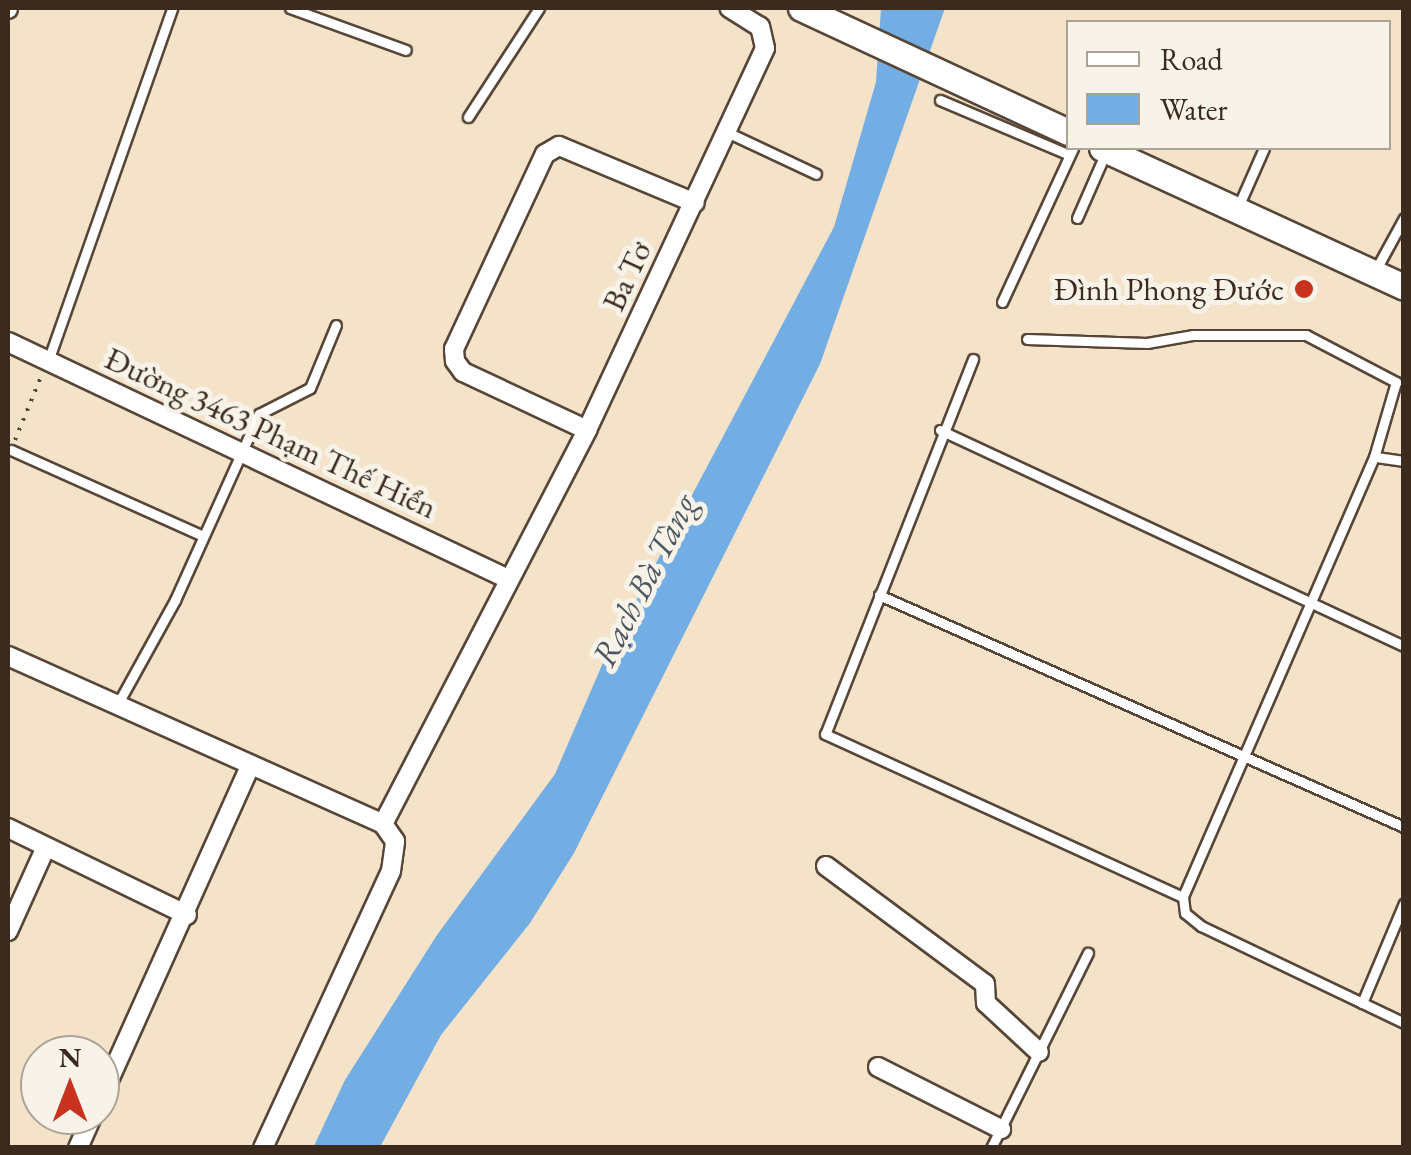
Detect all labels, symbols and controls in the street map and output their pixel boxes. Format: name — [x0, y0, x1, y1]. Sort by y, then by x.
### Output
legend — [1066, 20, 1391, 150]
text: Road — [1160, 40, 1223, 79]
text: Water — [1160, 90, 1228, 129]
street label: Ba Tơ — [594, 235, 660, 317]
place label: Đình Phong Đước — [1054, 270, 1284, 308]
marker: Đình Phong Đước — [1293, 278, 1315, 300]
street label: Đường 3463 Phạm Thế Hiển — [99, 339, 443, 527]
water label: Rạch Bà Tàng — [583, 487, 705, 673]
north arrow — [20, 1035, 120, 1135]
text: N — [59, 1039, 81, 1075]

